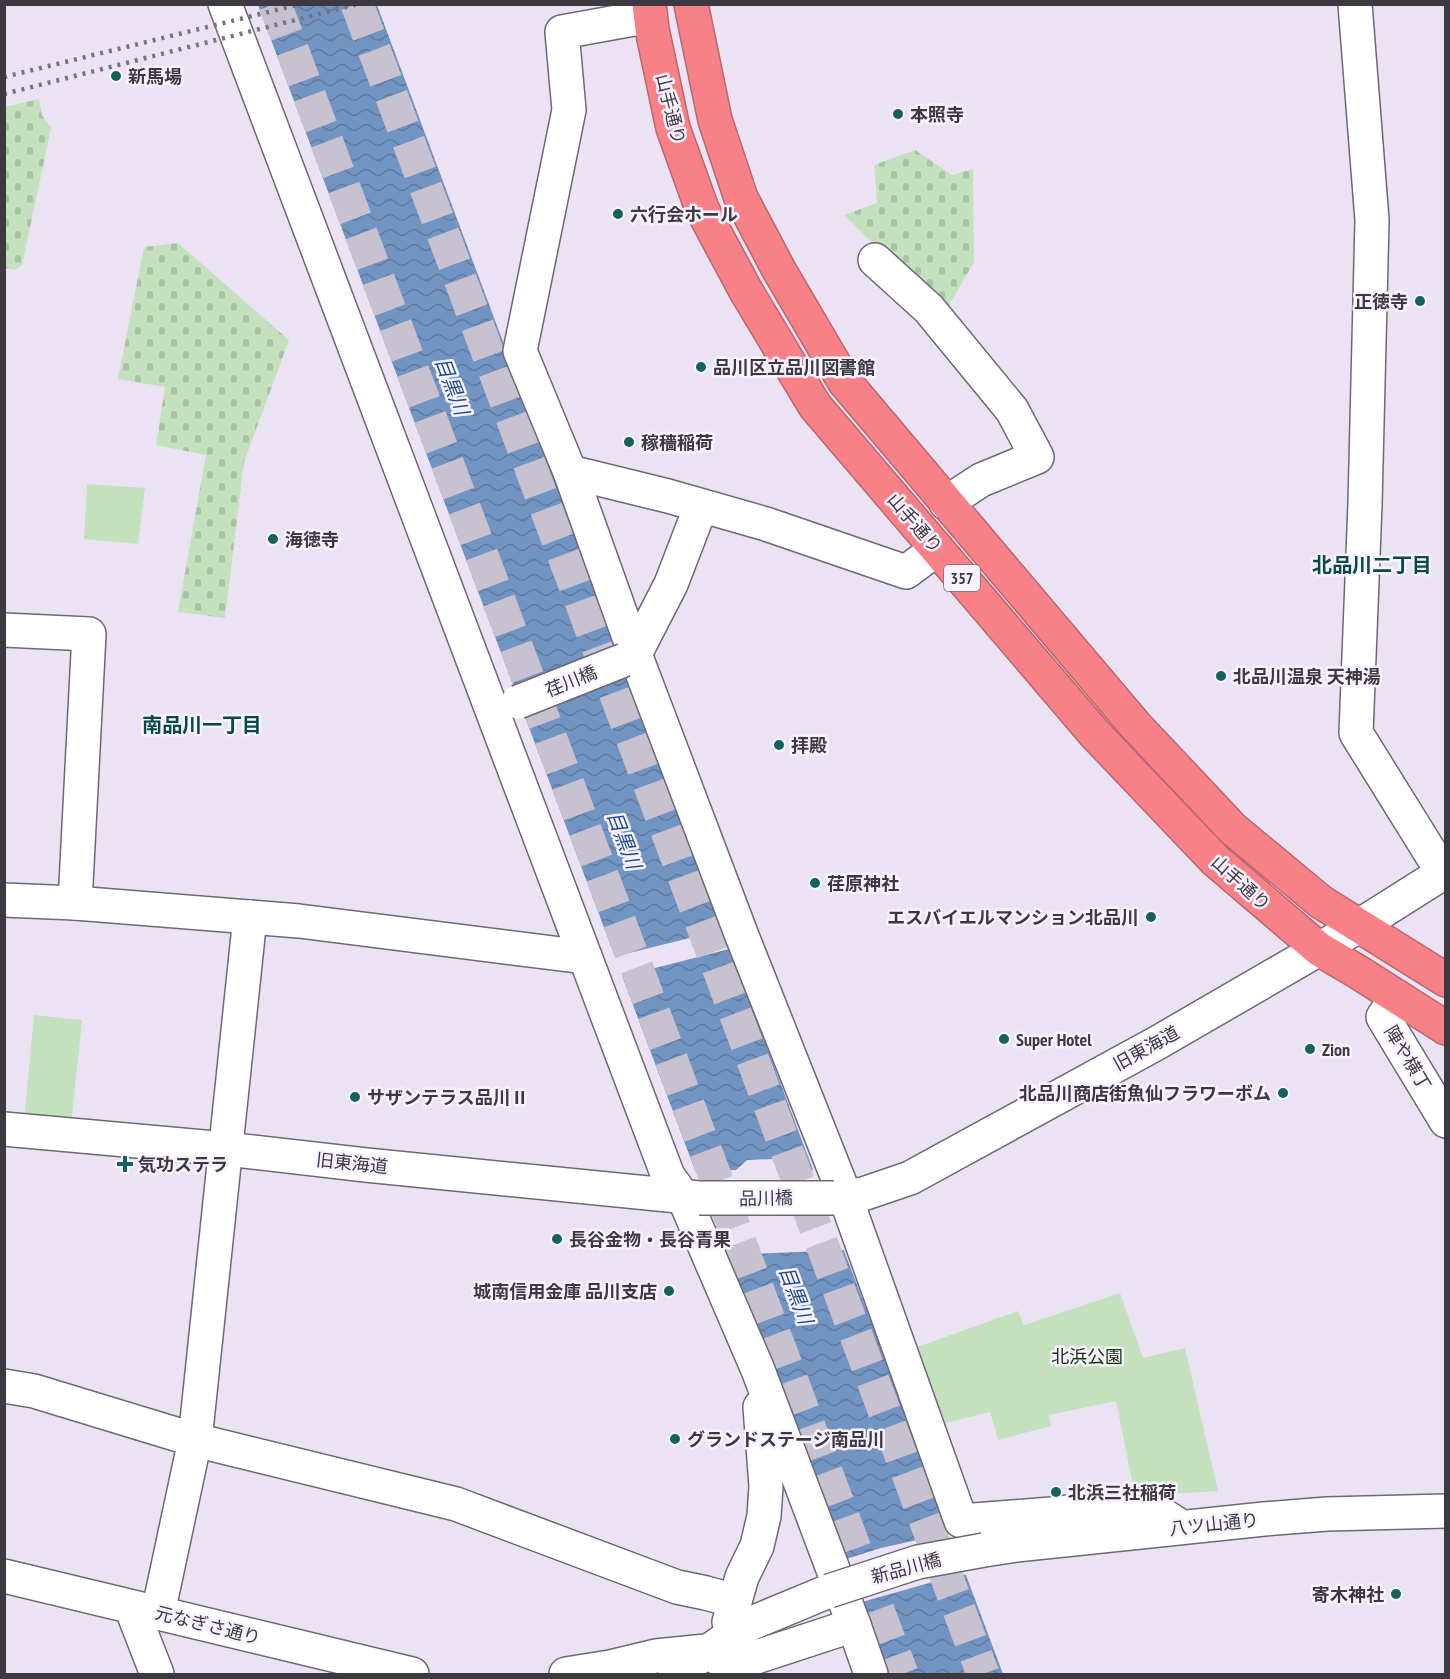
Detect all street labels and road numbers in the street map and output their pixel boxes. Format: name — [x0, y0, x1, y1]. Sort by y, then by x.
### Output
street label: 山手通り — [651, 71, 691, 147]
street label: 山手通り — [883, 488, 947, 558]
road number: 357 — [944, 565, 980, 591]
street label: 荏川橋 — [542, 660, 600, 702]
street label: 山手通り — [1207, 850, 1275, 916]
street label: 旧東海道 — [1109, 1020, 1183, 1076]
street label: 陣や横丁 — [1380, 1021, 1436, 1095]
street label: 旧東海道 — [315, 1148, 389, 1178]
street label: 品川橋 — [739, 1186, 793, 1210]
street label: 八ツ山通り — [1168, 1508, 1260, 1540]
street label: 新品川橋 — [868, 1548, 944, 1588]
street label: 元なぎさ通り — [153, 1601, 263, 1649]

